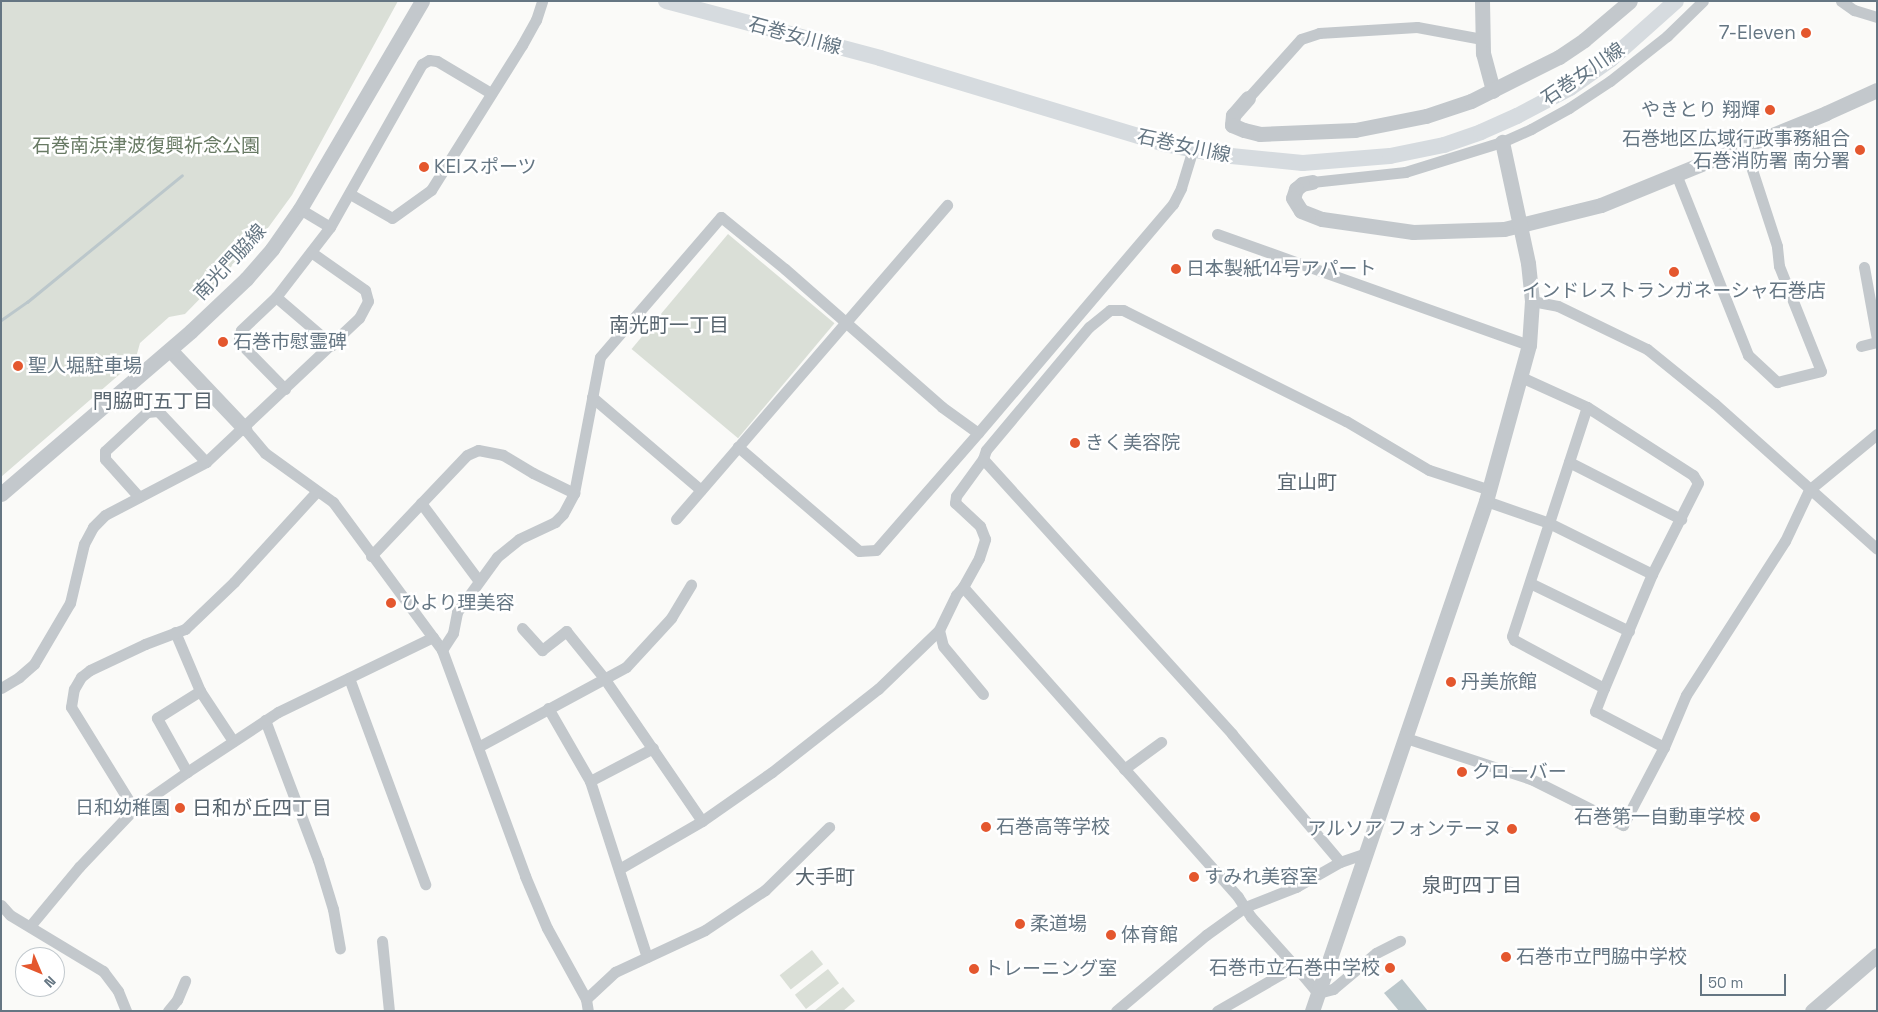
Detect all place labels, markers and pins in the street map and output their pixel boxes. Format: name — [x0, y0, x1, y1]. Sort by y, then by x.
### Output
place label: 7-Eleven — [1719, 22, 1796, 44]
marker: 7-Eleven — [1800, 27, 1812, 39]
place label: やきとり 翔輝 — [1641, 99, 1760, 121]
marker: やきとり 翔輝 — [1764, 104, 1776, 116]
place label: 石巻地区広域行政事務組合 石巻消防署 南分署 — [1622, 128, 1850, 172]
marker: 石巻地区広域行政事務組合 石巻消防署 南分署 — [1854, 144, 1866, 156]
place label: KEIスポーツ — [434, 156, 537, 178]
marker: KEIスポーツ — [418, 161, 430, 173]
place label: 日本製紙14号アパート — [1186, 258, 1377, 280]
marker: 日本製紙14号アパート — [1170, 263, 1182, 275]
marker: インドレストランガネーシャ石巻店 — [1668, 266, 1680, 278]
place label: インドレストランガネーシャ石巻店 — [1522, 280, 1826, 302]
place label: 石巻市慰霊碑 — [233, 331, 347, 353]
marker: 石巻市慰霊碑 — [217, 336, 229, 348]
place label: 聖人堀駐車場 — [28, 355, 142, 377]
marker: 聖人堀駐車場 — [12, 360, 24, 372]
place label: きく美容院 — [1085, 432, 1180, 454]
marker: きく美容院 — [1069, 437, 1081, 449]
place label: ひより理美容 — [401, 592, 515, 614]
marker: ひより理美容 — [385, 597, 397, 609]
place label: 丹美旅館 — [1461, 671, 1537, 693]
marker: 丹美旅館 — [1445, 676, 1457, 688]
place label: クローバー — [1472, 761, 1567, 783]
marker: クローバー — [1456, 766, 1468, 778]
place label: 日和幼稚園 — [75, 797, 170, 819]
marker: 日和幼稚園 — [174, 802, 186, 814]
place label: 石巻第一自動車学校 — [1574, 806, 1745, 828]
marker: 石巻第一自動車学校 — [1749, 811, 1761, 823]
place label: 石巻高等学校 — [996, 816, 1110, 838]
place label: アルソア フォンテーヌ — [1307, 818, 1502, 840]
marker: 石巻高等学校 — [980, 821, 992, 833]
marker: アルソア フォンテーヌ — [1506, 823, 1518, 835]
place label: すみれ美容室 — [1204, 866, 1318, 888]
marker: すみれ美容室 — [1188, 871, 1200, 883]
place label: 柔道場 — [1030, 913, 1087, 935]
marker: 柔道場 — [1014, 918, 1026, 930]
place label: 体育館 — [1121, 924, 1178, 946]
marker: 体育館 — [1105, 929, 1117, 941]
place label: 石巻市立門脇中学校 — [1516, 946, 1687, 968]
marker: 石巻市立門脇中学校 — [1500, 951, 1512, 963]
place label: 石巻市立石巻中学校 — [1209, 957, 1380, 979]
place label: トレーニング室 — [984, 958, 1117, 980]
marker: 石巻市立石巻中学校 — [1384, 962, 1396, 974]
marker: トレーニング室 — [968, 963, 980, 975]

